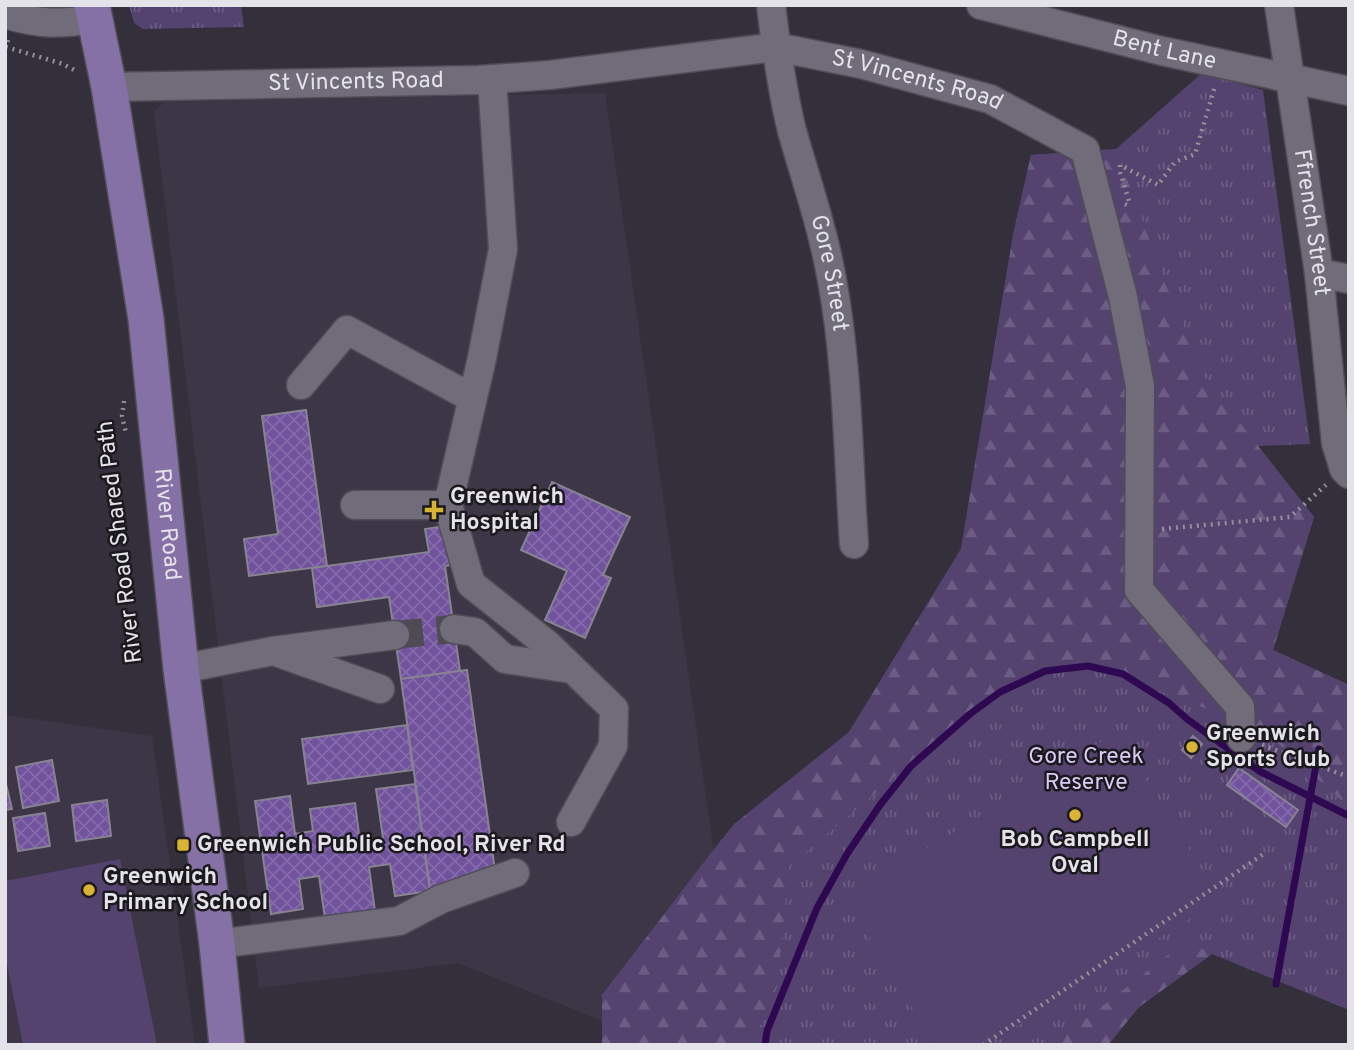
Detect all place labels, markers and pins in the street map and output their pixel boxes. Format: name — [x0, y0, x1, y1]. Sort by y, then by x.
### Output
place label: Greenwich Hospital — [450, 483, 564, 538]
marker: Greenwich Hospital — [424, 500, 444, 520]
place label: Greenwich Sports Club — [1206, 720, 1330, 775]
marker: Greenwich Sports Club — [1184, 739, 1200, 755]
marker: Bob Campbell Oval — [1067, 807, 1083, 823]
place label: Bob Campbell Oval — [1001, 826, 1149, 881]
place label: Greenwich Public School, River Rd — [197, 831, 566, 860]
marker: Greenwich Public School, River Rd — [175, 837, 191, 853]
place label: Greenwich Primary School — [103, 863, 268, 918]
marker: Greenwich Primary School — [81, 882, 97, 898]

